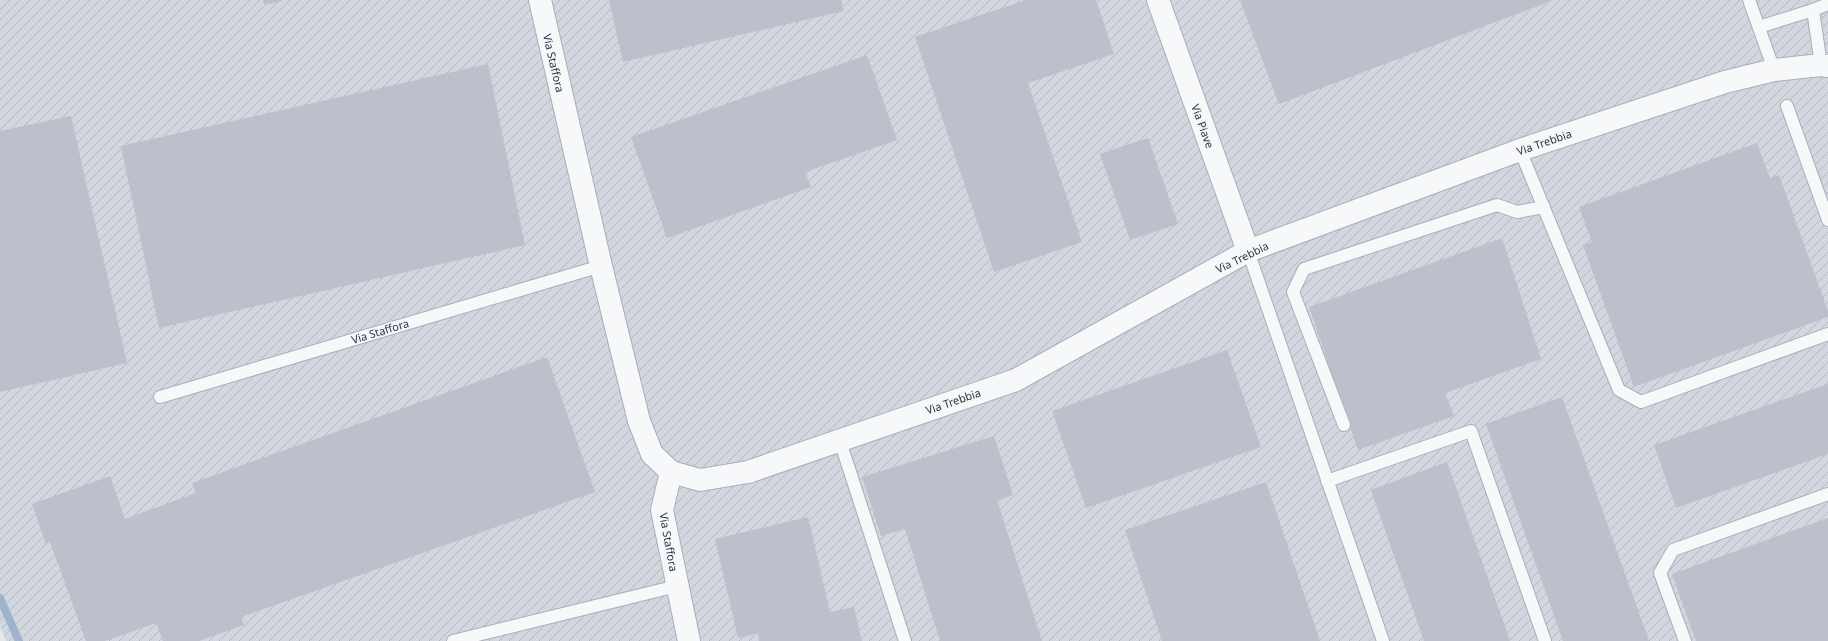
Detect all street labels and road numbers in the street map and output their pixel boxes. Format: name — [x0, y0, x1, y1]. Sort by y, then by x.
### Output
street label: Via Staffora — [540, 32, 568, 94]
street label: Via Piave — [1188, 102, 1218, 150]
street label: Via Trebbia — [1515, 126, 1573, 158]
street label: Via Trebbia — [1213, 238, 1271, 276]
street label: Via Staffora — [349, 315, 411, 347]
street label: Via Trebbia — [924, 385, 982, 417]
street label: Via Staffora — [656, 511, 682, 573]

